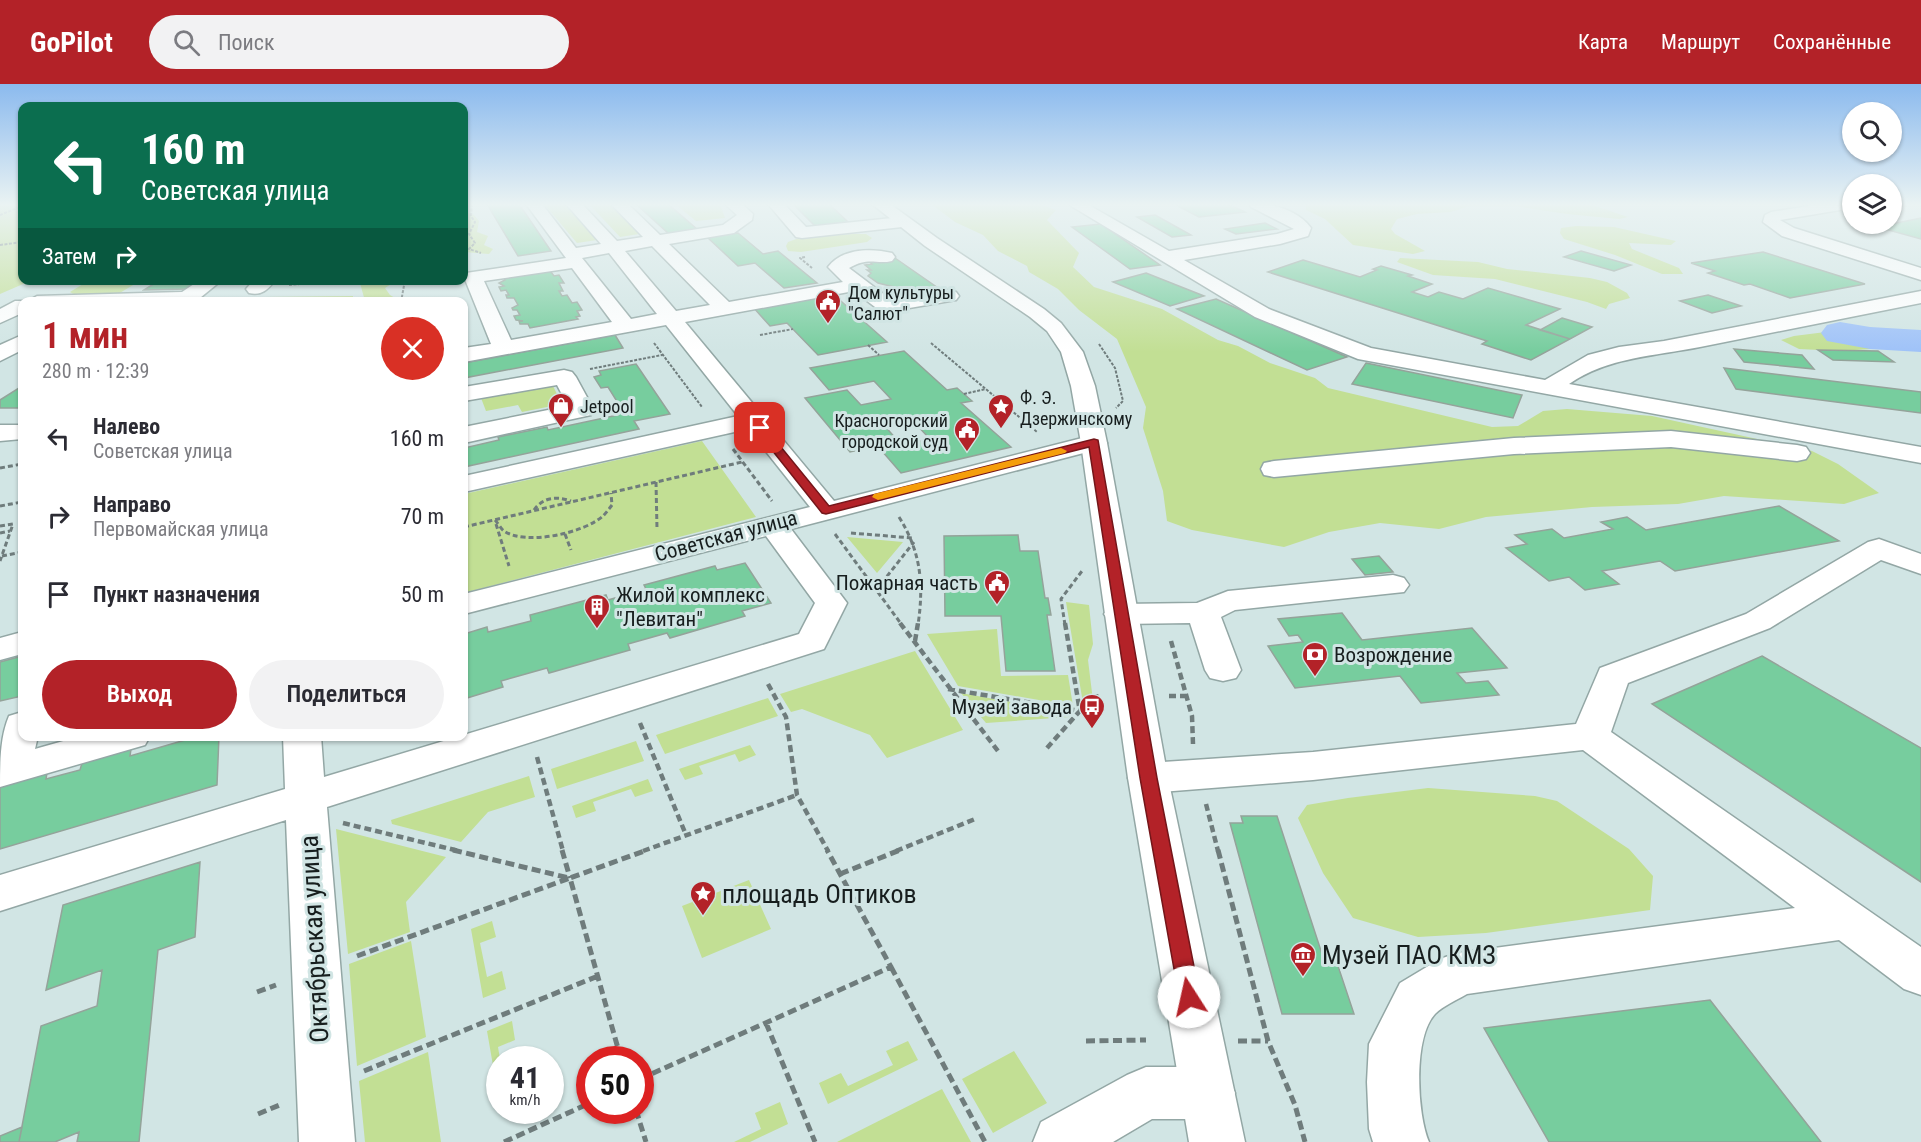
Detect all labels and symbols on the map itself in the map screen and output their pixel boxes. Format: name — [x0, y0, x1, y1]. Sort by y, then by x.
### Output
place label: Дом культуры "Салют" — [848, 282, 954, 324]
public building icon: Дом культуры "Салют" — [813, 287, 843, 325]
place label: Ф. Э. Дзержинскому — [1020, 387, 1133, 429]
shop icon: Jetpool — [546, 391, 576, 429]
place icon: Ф. Э. Дзержинскому — [986, 392, 1016, 430]
place label: Jetpool — [580, 396, 634, 417]
pin — [734, 402, 785, 453]
place label: Красногорский городской суд — [834, 410, 948, 452]
public building icon: Красногорский городской суд — [952, 415, 982, 453]
street label: Советская улица — [652, 505, 800, 567]
public building icon: Пожарная часть — [982, 568, 1012, 606]
place label: Пожарная часть — [836, 571, 978, 595]
place label: Жилой комплекс "Левитан" — [616, 583, 765, 631]
building icon: Жилой комплекс "Левитан" — [582, 592, 612, 630]
bank icon: Возрождение — [1300, 640, 1330, 678]
place label: Возрождение — [1334, 643, 1452, 667]
bus stop icon: Музей завода — [1077, 692, 1107, 730]
place label: Музей завода — [952, 695, 1072, 719]
street label: Октябрьская улица — [294, 834, 334, 1044]
place icon: площадь Оптиков — [688, 879, 718, 917]
place label: площадь Оптиков — [722, 879, 917, 909]
museum icon: Музей ПАО КМЗ — [1288, 940, 1318, 978]
place label: Музей ПАО КМЗ — [1322, 940, 1496, 970]
position arrow — [1157, 965, 1221, 1029]
speed limit sign: 50 — [576, 1046, 654, 1124]

